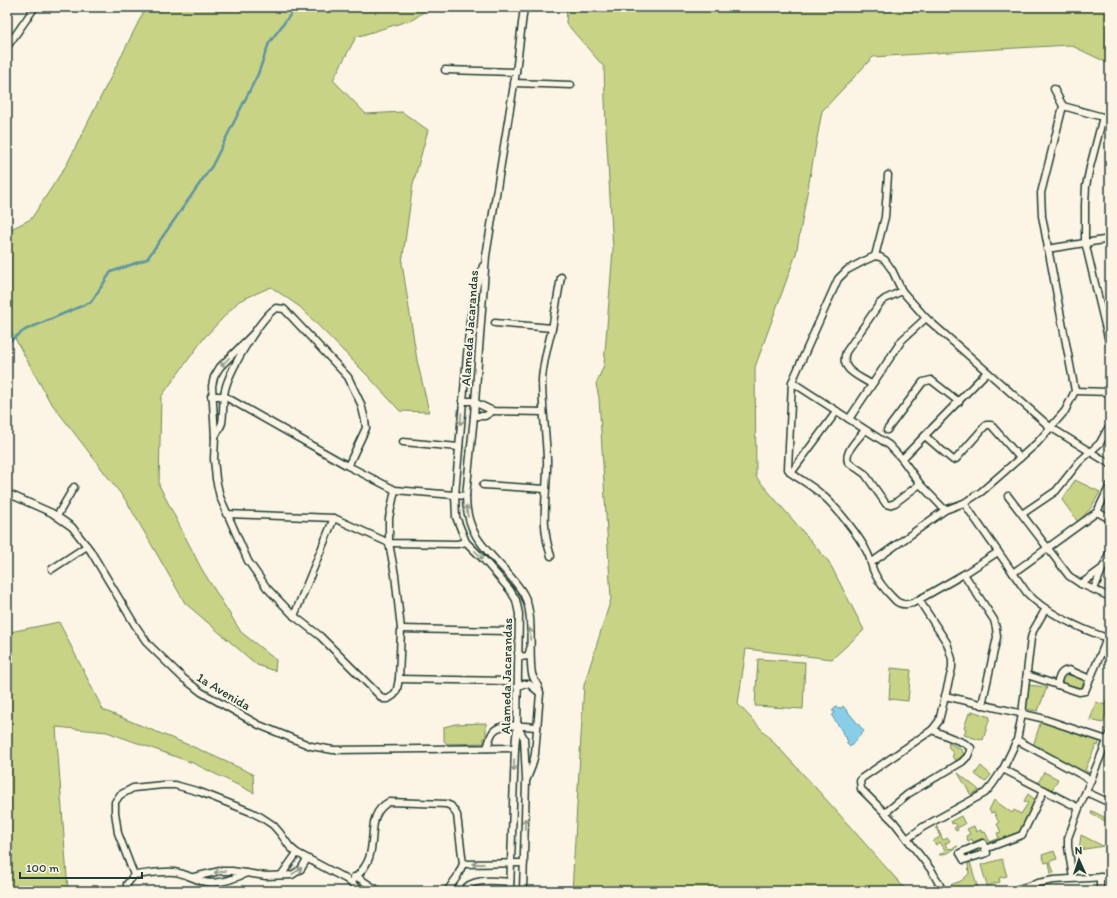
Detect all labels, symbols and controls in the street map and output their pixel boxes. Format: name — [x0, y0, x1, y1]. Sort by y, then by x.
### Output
street label: Alameda Jacarandas — [458, 269, 481, 387]
one-way arrow — [220, 357, 230, 367]
one-way arrow — [457, 412, 464, 425]
one-way arrow — [463, 505, 471, 518]
one-way arrow — [475, 550, 484, 560]
street label: Alameda Jacarandas — [498, 618, 515, 734]
one-way arrow — [527, 628, 534, 641]
street label: 1a Avenida — [194, 670, 254, 713]
one-way arrow — [510, 758, 518, 771]
one-way arrow — [521, 818, 529, 831]
north arrow — [1059, 840, 1099, 880]
text: N — [1074, 844, 1083, 857]
scale bar — [20, 854, 142, 880]
one-way arrow — [472, 860, 485, 868]
text: 100 m — [26, 861, 59, 875]
one-way arrow — [291, 867, 302, 875]
one-way arrow — [214, 868, 227, 876]

